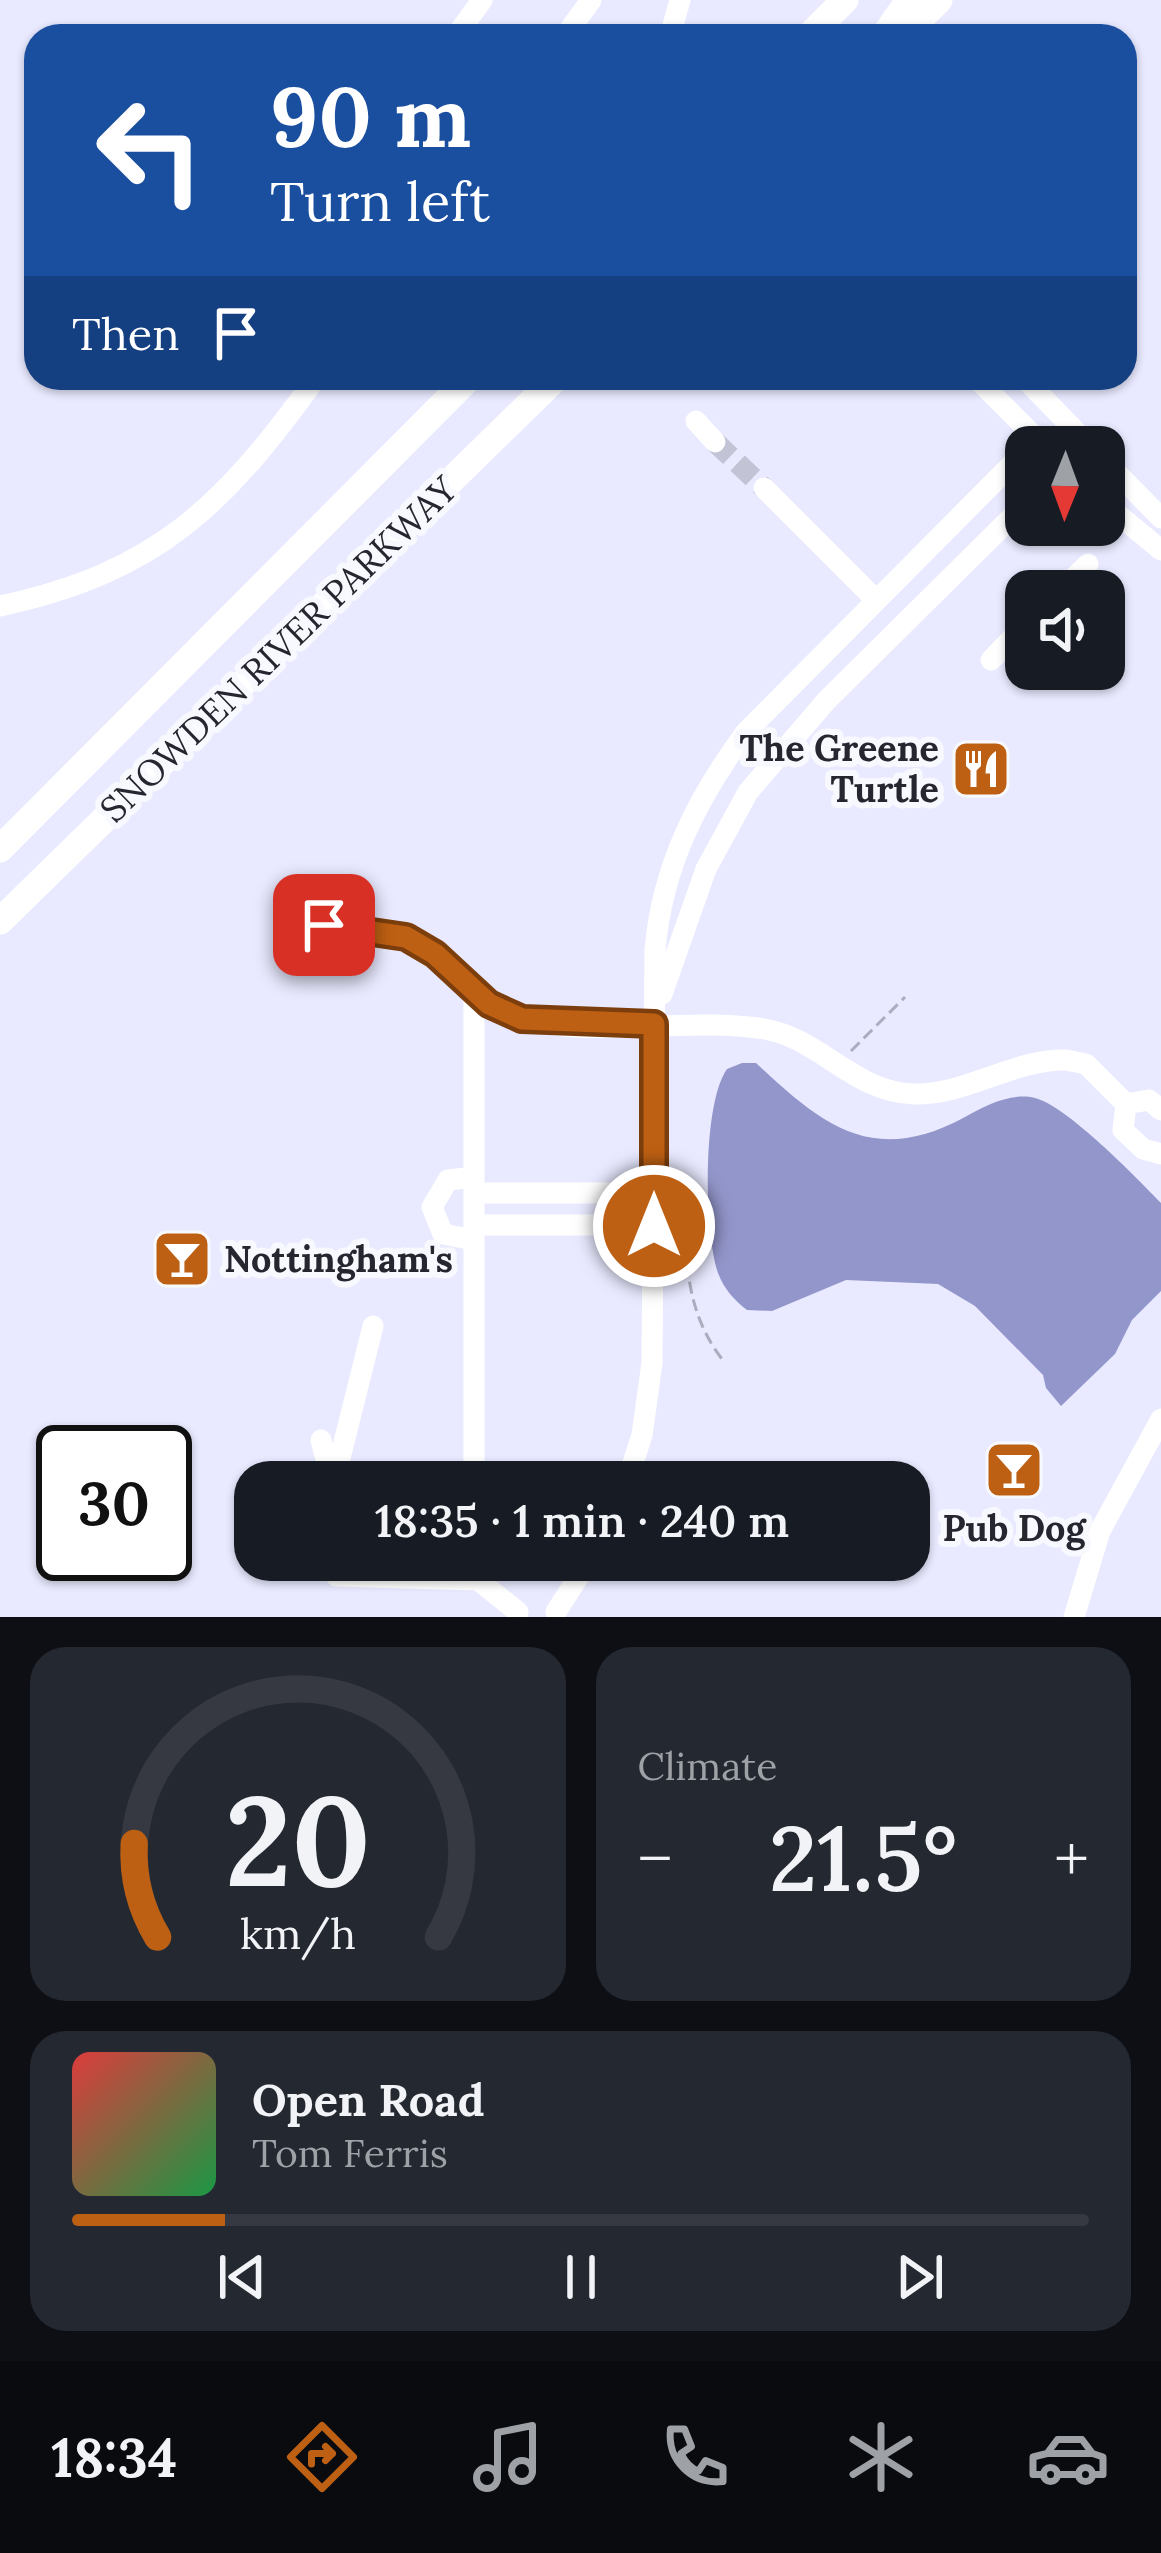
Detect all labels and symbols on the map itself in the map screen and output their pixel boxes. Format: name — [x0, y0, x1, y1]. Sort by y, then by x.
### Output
north arrow — [1005, 426, 1125, 546]
street label: SNOWDEN RIVER PARKWAY — [90, 465, 467, 832]
place label: The Greene Turtle — [739, 725, 939, 812]
restaurant icon: The Greene Turtle — [950, 738, 1012, 800]
pin — [273, 874, 375, 976]
position arrow — [591, 1163, 717, 1289]
bar icon: Nottingham's — [151, 1228, 213, 1290]
place label: Nottingham's — [224, 1236, 453, 1282]
speed limit sign: 30 — [36, 1425, 192, 1581]
bar icon: Pub Dog — [983, 1439, 1045, 1501]
place label: Pub Dog — [942, 1505, 1087, 1551]

